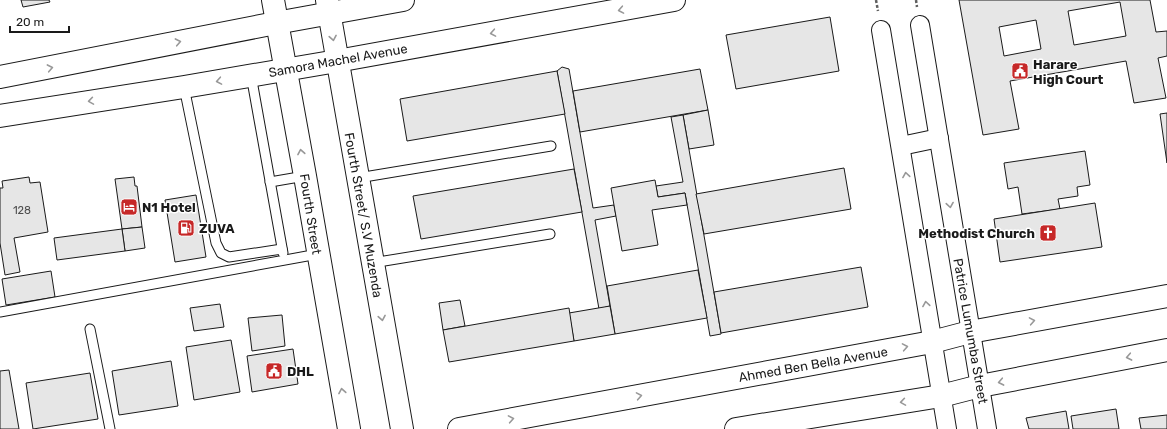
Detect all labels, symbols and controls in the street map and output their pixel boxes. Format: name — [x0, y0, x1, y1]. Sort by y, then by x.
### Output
one-way arrow — [618, 5, 624, 13]
scale bar — [10, 8, 69, 34]
text: 20 m — [16, 15, 44, 29]
one-way arrow — [490, 28, 496, 37]
one-way arrow — [328, 35, 337, 42]
one-way arrow — [174, 39, 181, 47]
street label: Samora Machel Avenue — [267, 41, 409, 80]
place label: Harare High Court — [1033, 57, 1103, 87]
public building icon: Harare High Court — [1010, 61, 1030, 81]
one-way arrow — [47, 64, 53, 72]
one-way arrow — [216, 76, 223, 85]
one-way arrow — [88, 97, 94, 105]
street label: Fourth Street/ S.V Muzenda — [342, 131, 385, 299]
one-way arrow — [297, 149, 305, 155]
one-way arrow — [902, 172, 911, 179]
street label: Fourth Street — [297, 173, 324, 255]
hotel icon: N1 Hotel — [119, 197, 139, 217]
place label: N1 Hotel — [142, 200, 196, 215]
one-way arrow — [945, 202, 954, 208]
house number: 128 — [13, 204, 31, 217]
fuel station icon: ZUVA — [176, 218, 196, 238]
place label: ZUVA — [199, 221, 235, 236]
church icon: Methodist Church — [1038, 223, 1058, 243]
place label: Methodist Church — [918, 226, 1035, 241]
street label: Patrice Lumumba Street — [950, 257, 991, 405]
one-way arrow — [922, 301, 931, 307]
one-way arrow — [378, 315, 386, 321]
one-way arrow — [1029, 317, 1035, 326]
street label: Ahmed Ben Bella Avenue — [737, 344, 889, 385]
one-way arrow — [901, 344, 908, 352]
one-way arrow — [1126, 353, 1132, 361]
public building icon: DHL — [264, 361, 284, 381]
place label: DHL — [287, 364, 314, 379]
one-way arrow — [998, 378, 1004, 386]
one-way arrow — [338, 387, 347, 394]
one-way arrow — [636, 392, 642, 401]
one-way arrow — [900, 397, 906, 406]
one-way arrow — [508, 416, 514, 424]

